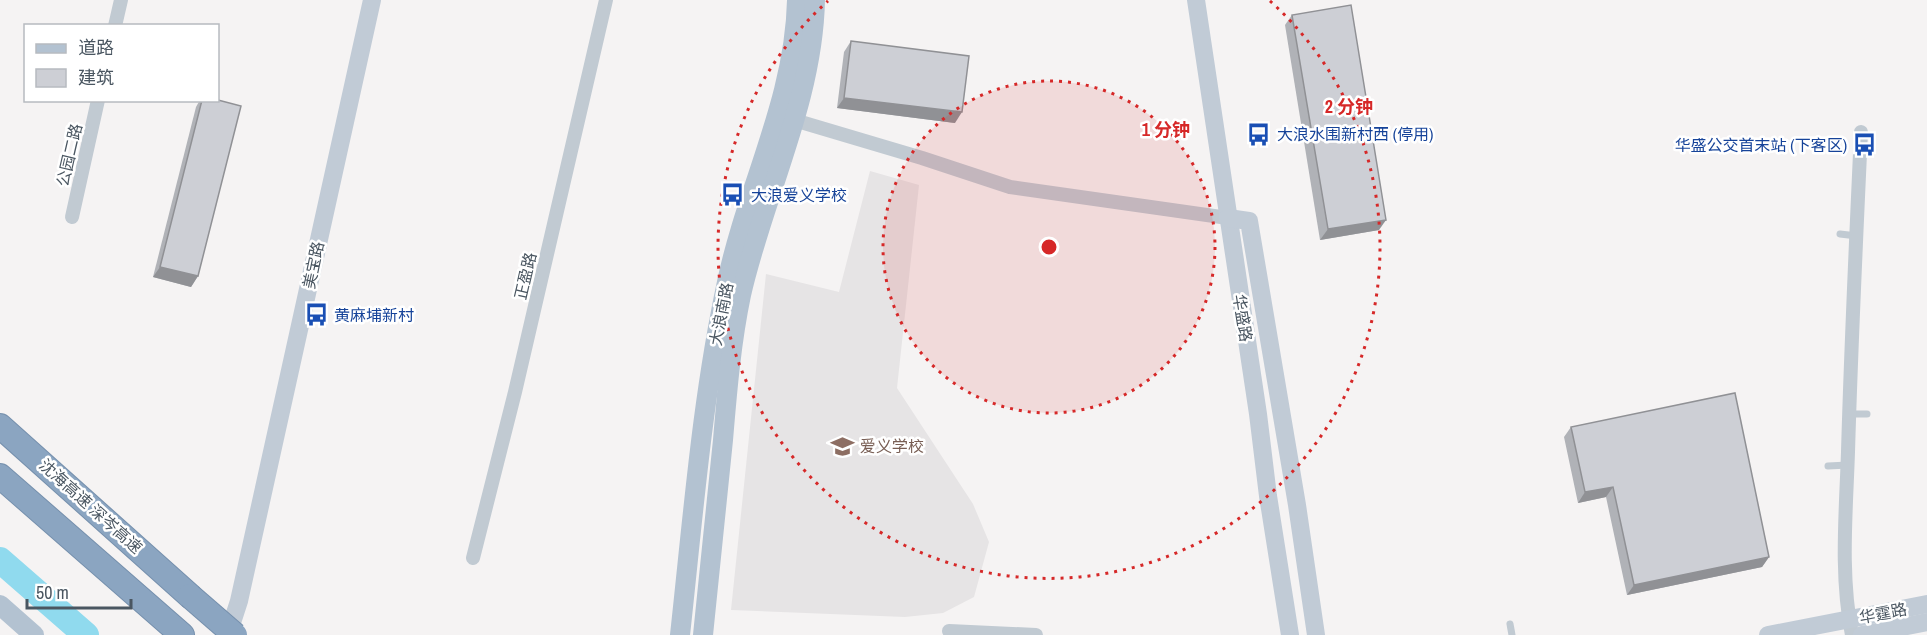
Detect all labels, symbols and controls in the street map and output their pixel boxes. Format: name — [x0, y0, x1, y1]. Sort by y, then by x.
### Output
legend — [24, 24, 219, 102]
text: 道路 — [78, 35, 114, 60]
text: 建筑 — [78, 65, 114, 90]
text: 2 分钟 — [1325, 94, 1373, 119]
text: 1 分钟 — [1142, 117, 1190, 142]
street label: 公园二路 — [51, 121, 87, 189]
bus stop icon: 大浪水围新村西 (停用) — [1246, 121, 1272, 147]
place label: 大浪水围新村西 (停用) — [1277, 123, 1433, 145]
bus stop icon: 华盛公交首末站 (下客区) — [1852, 132, 1878, 158]
place label: 华盛公交首末站 (下客区) — [1675, 134, 1847, 156]
bus stop icon: 大浪爱义学校 — [720, 182, 746, 208]
place label: 大浪爱义学校 — [751, 184, 847, 206]
centre of rings — [1039, 237, 1059, 257]
street label: 美宝路 — [297, 239, 329, 291]
street label: 正盈路 — [509, 250, 541, 302]
street label: 大浪南路 — [704, 280, 738, 348]
street label: 华盛路 — [1228, 293, 1258, 343]
bus stop icon: 黄麻埔新村 — [303, 302, 329, 328]
place label: 黄麻埔新村 — [334, 304, 414, 326]
school or university icon: 爱义学校 — [829, 433, 855, 459]
place label: 爱义学校 — [860, 435, 924, 457]
street label: 沈海高速 深岑高速 — [35, 454, 147, 558]
scale bar — [27, 572, 130, 610]
text: 50 m — [36, 580, 69, 605]
street label: 华霆路 — [1857, 598, 1909, 628]

